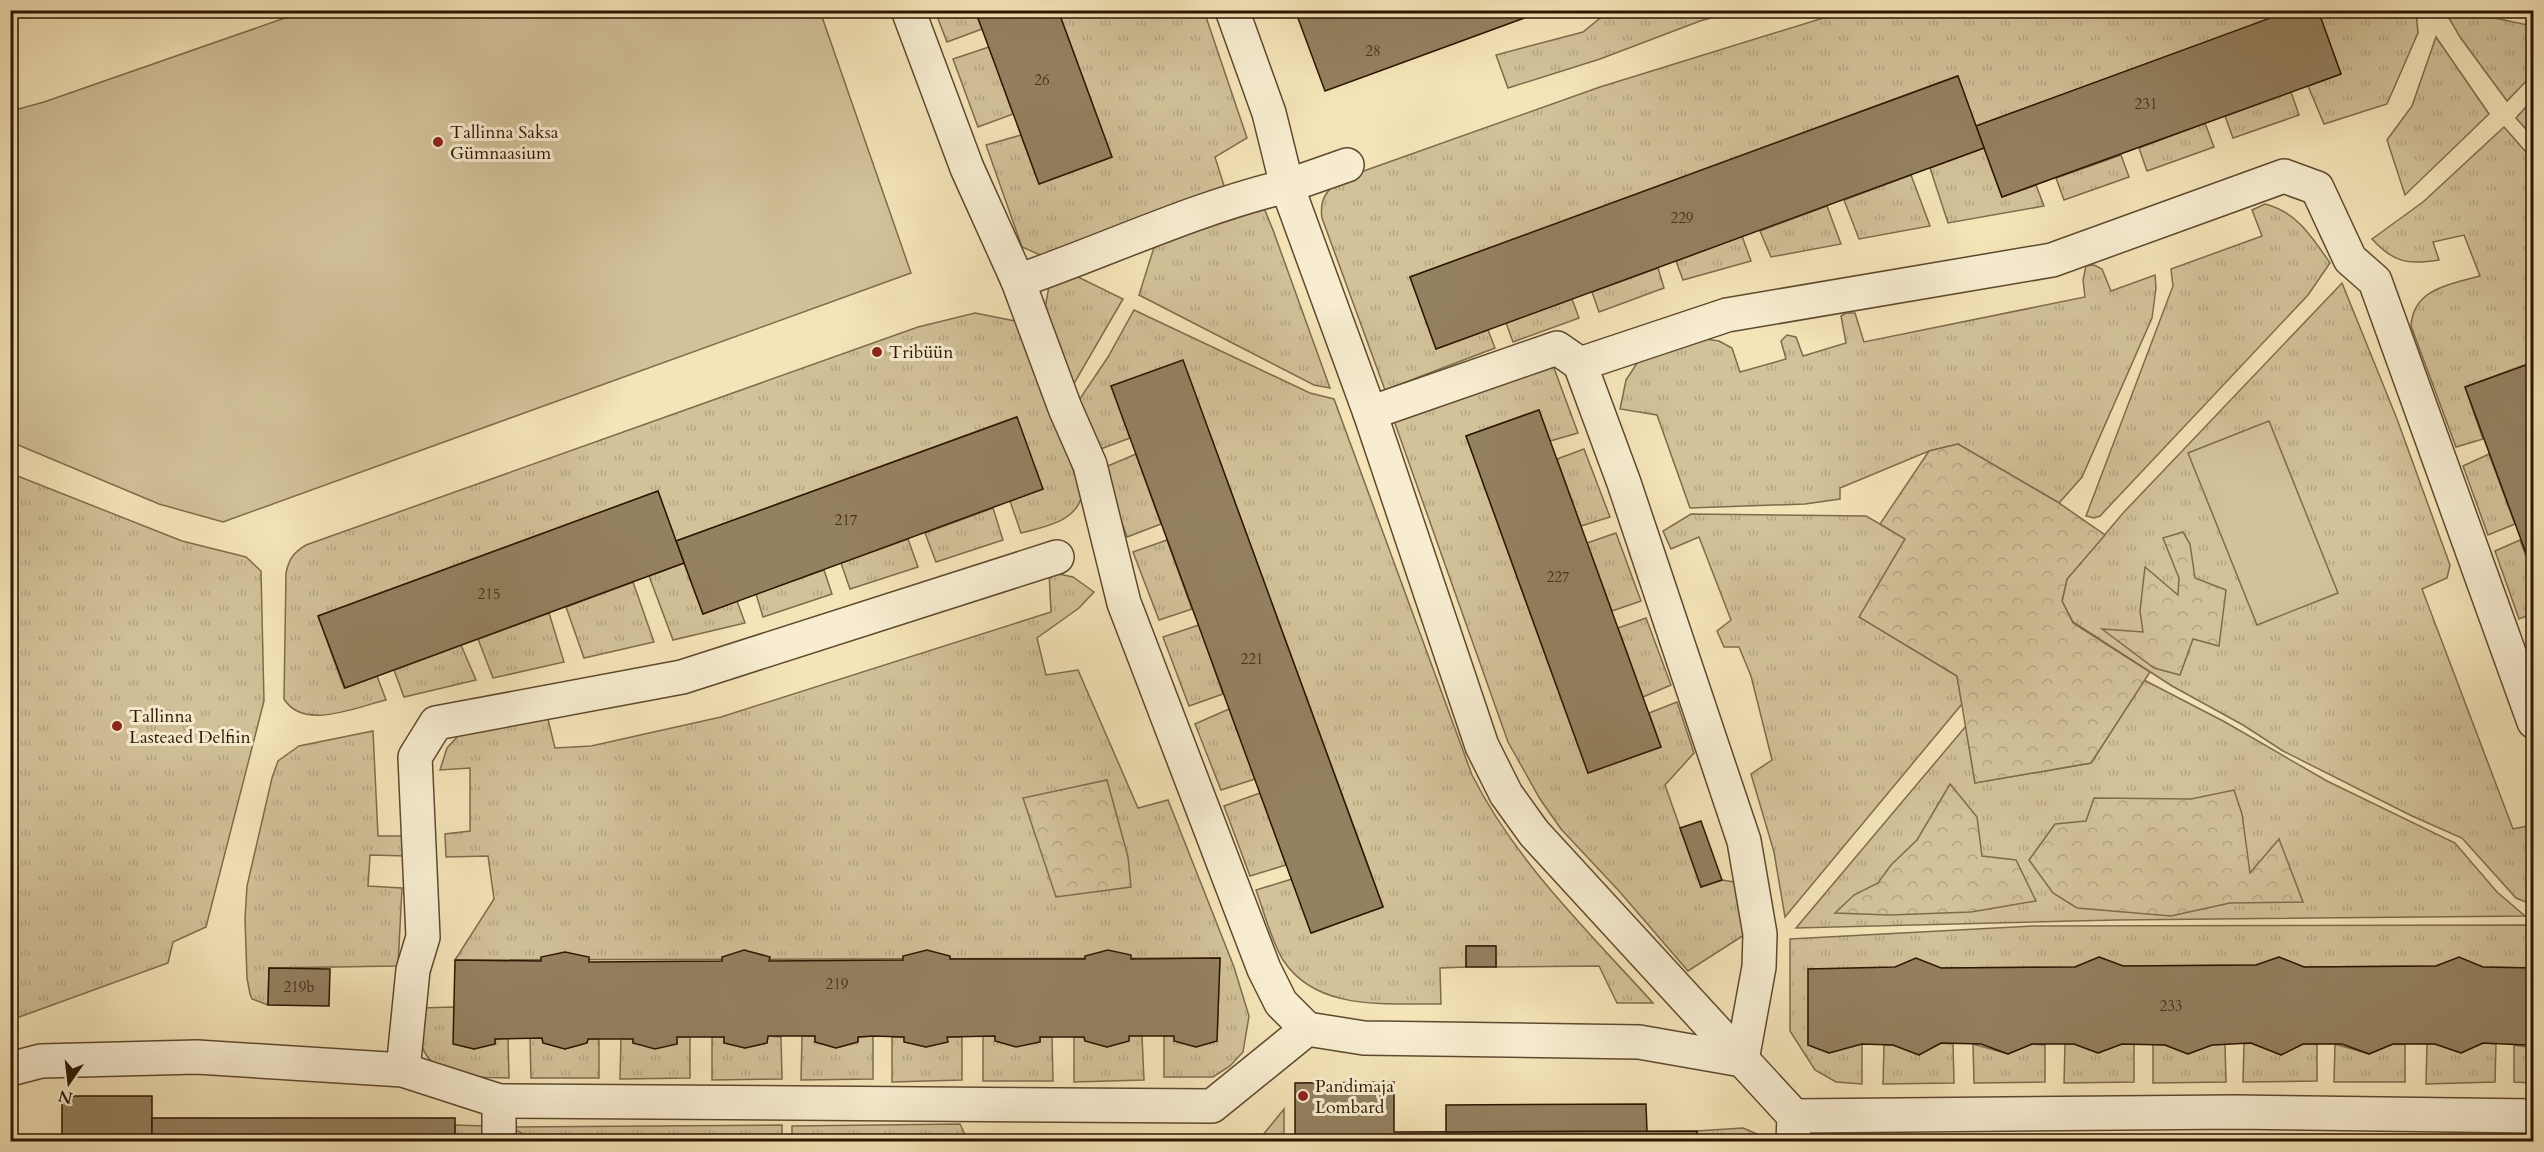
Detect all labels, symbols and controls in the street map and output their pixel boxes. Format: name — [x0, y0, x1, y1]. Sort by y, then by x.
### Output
house number: 28 — [1365, 41, 1381, 61]
house number: 26 — [1034, 70, 1050, 90]
house number: 231 — [2134, 94, 2158, 114]
place label: Tallinna Saksa Gümnaasium — [450, 120, 559, 166]
marker: Tallinna Saksa Gümnaasium — [431, 135, 445, 149]
house number: 229 — [1670, 208, 1694, 228]
place label: Tribüün — [889, 340, 954, 365]
marker: Tribüün — [870, 345, 884, 359]
house number: 217 — [834, 510, 858, 530]
house number: 227 — [1546, 567, 1570, 587]
house number: 215 — [477, 584, 501, 604]
house number: 221 — [1240, 649, 1264, 669]
place label: Tallinna Lasteaed Delfiin — [129, 704, 251, 750]
marker: Tallinna Lasteaed Delfiin — [110, 719, 124, 733]
house number: 219 — [825, 974, 849, 994]
house number: 219b — [283, 977, 315, 997]
house number: 233 — [2159, 996, 2183, 1016]
north arrow — [39, 1053, 99, 1113]
place label: Pandimaja Lombard — [1315, 1074, 1394, 1120]
text: N — [56, 1084, 75, 1109]
marker: Pandimaja Lombard — [1296, 1089, 1310, 1103]

